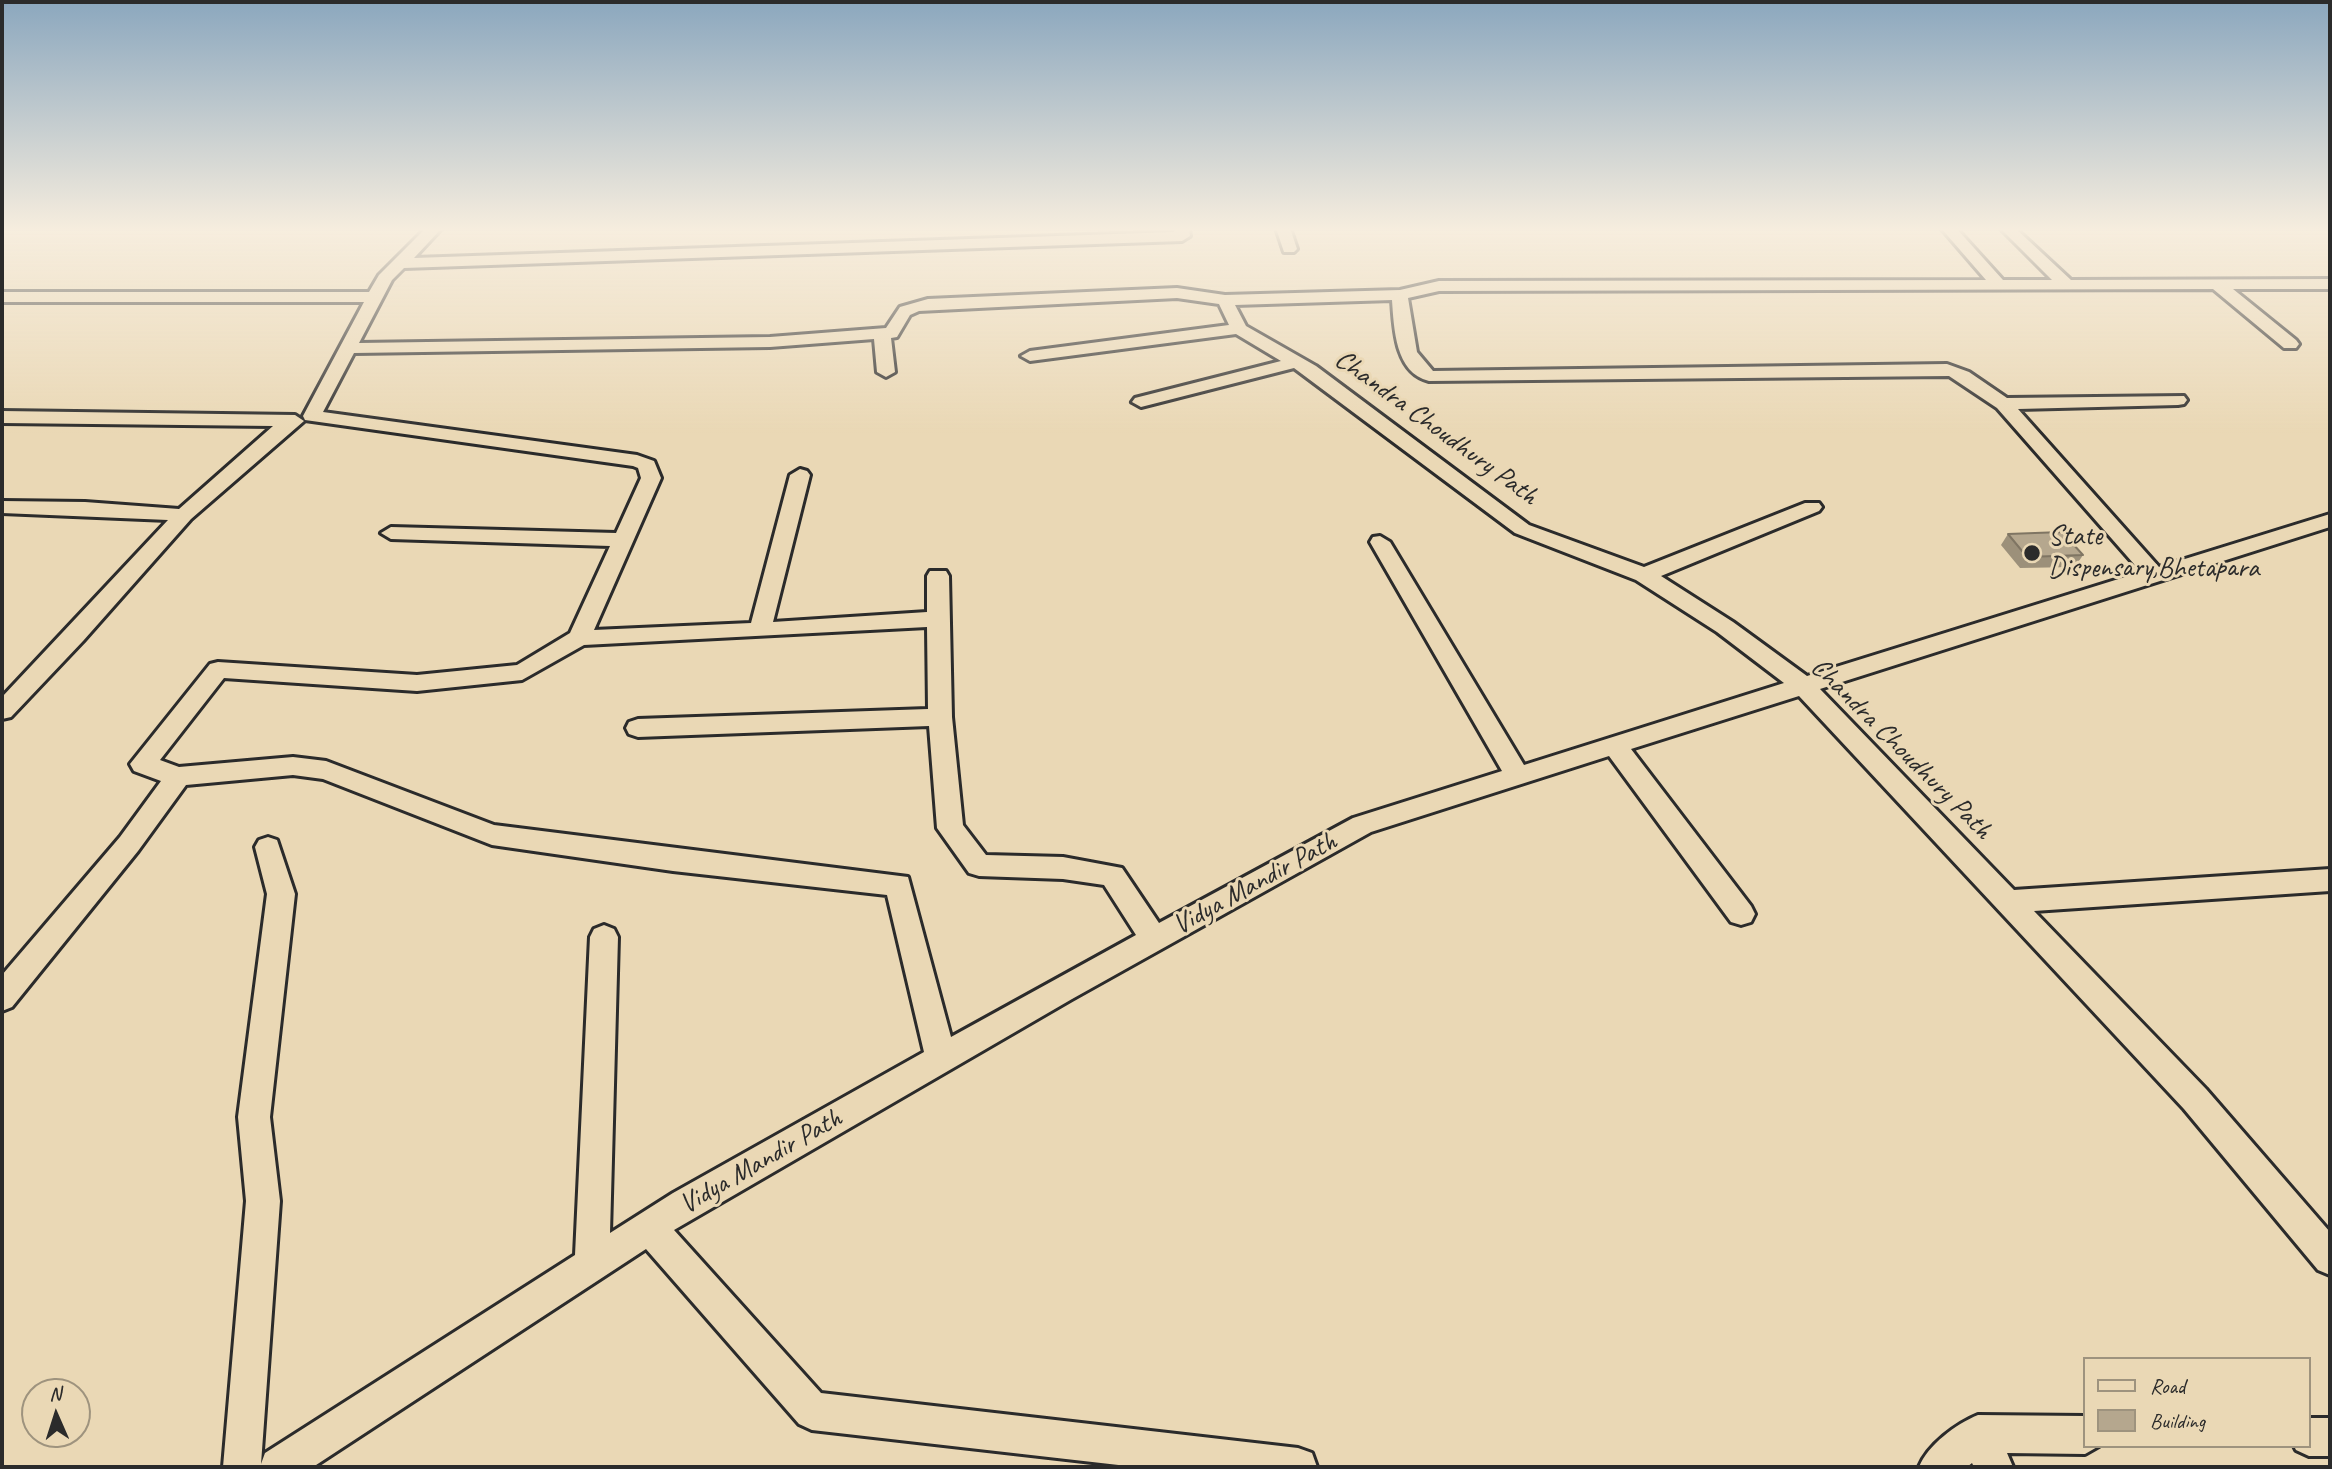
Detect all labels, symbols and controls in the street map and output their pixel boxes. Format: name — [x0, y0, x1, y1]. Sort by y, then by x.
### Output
street label: Chandra Choudhury Path — [1328, 343, 1544, 513]
place label: State Dispensary,Bhetapara — [2048, 520, 2259, 586]
marker: State Dispensary,Bhetapara — [2022, 543, 2042, 563]
street label: Chandra Choudhury Path — [1803, 651, 1999, 847]
street label: Vidya Mandir Path — [1167, 825, 1343, 943]
street label: Vidya Mandir Path — [674, 1102, 848, 1222]
legend — [2084, 1357, 2311, 1448]
text: Road — [2150, 1373, 2185, 1399]
north arrow — [21, 1378, 91, 1448]
text: N — [48, 1382, 62, 1406]
text: Building — [2150, 1408, 2205, 1434]

